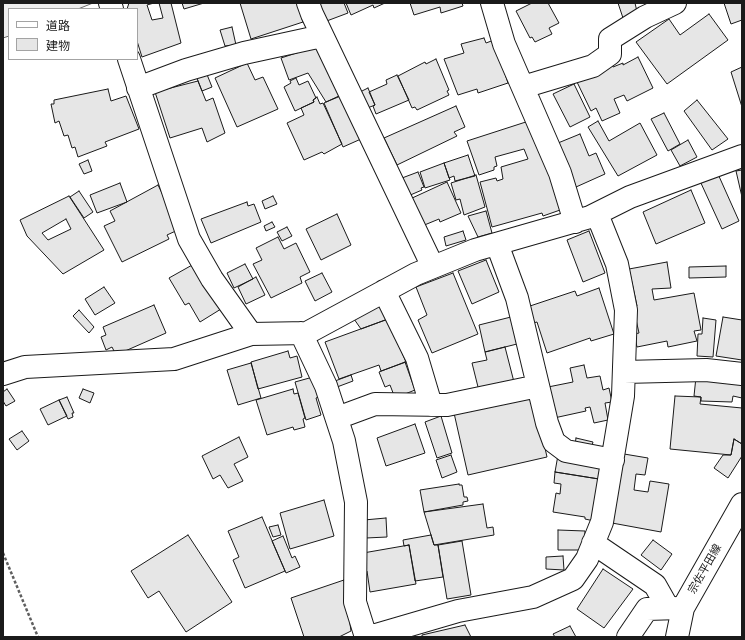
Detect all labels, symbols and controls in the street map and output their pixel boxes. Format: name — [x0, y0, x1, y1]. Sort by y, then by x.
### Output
legend — [8, 8, 138, 60]
text: 道路 — [46, 20, 70, 32]
text: 建物 — [46, 40, 70, 52]
street label: 宗佐平田線 — [686, 542, 724, 596]

